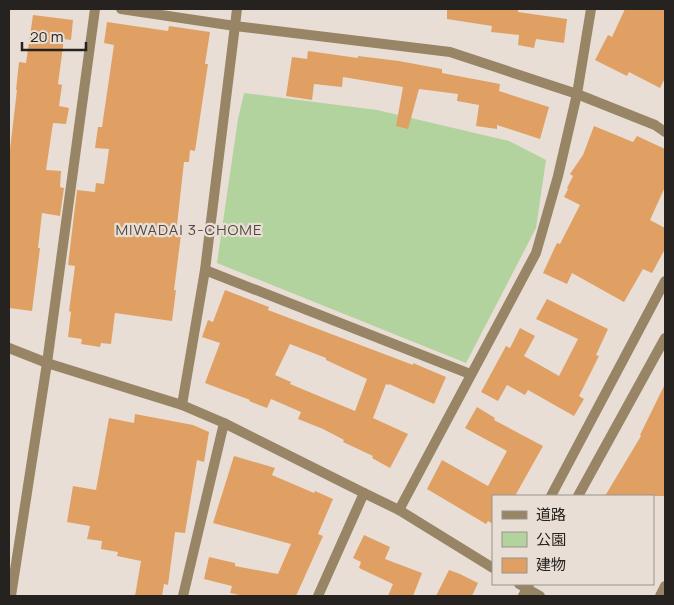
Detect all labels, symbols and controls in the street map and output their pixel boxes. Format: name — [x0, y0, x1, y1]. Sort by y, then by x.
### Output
scale bar — [22, 20, 86, 52]
text: 20 m — [30, 26, 63, 47]
district label: MIWADAI 3-CHOME — [116, 219, 262, 240]
legend — [492, 495, 654, 585]
text: 道路 — [536, 504, 566, 525]
text: 公園 — [536, 529, 566, 550]
text: 建物 — [536, 554, 566, 575]

